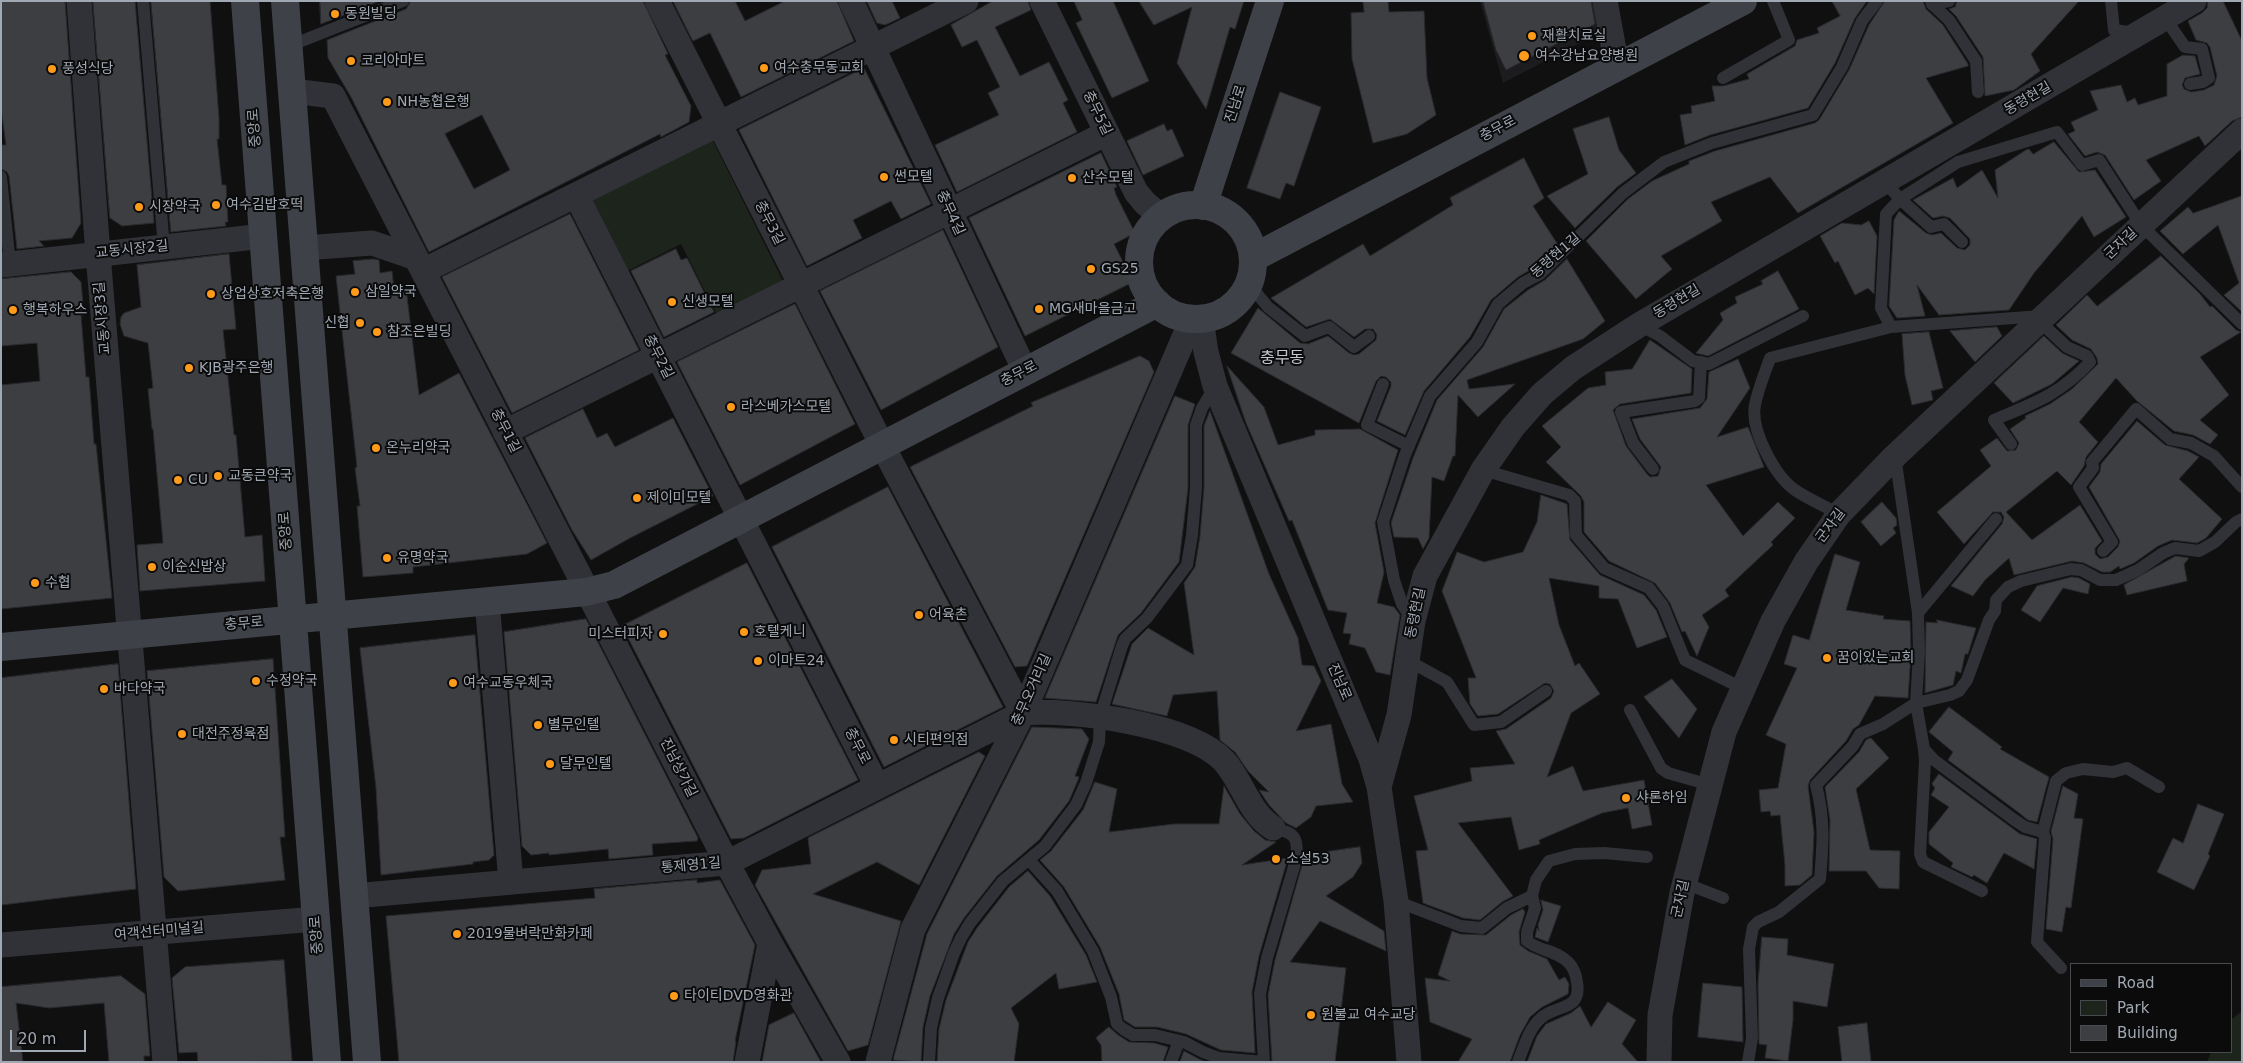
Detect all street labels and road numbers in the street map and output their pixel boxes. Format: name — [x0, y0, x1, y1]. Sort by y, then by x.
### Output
street label: 동령현길 — [2001, 79, 2055, 119]
street label: 진남로 — [1222, 83, 1250, 125]
street label: 충무5길 — [1079, 88, 1115, 138]
street label: 중앙로 — [245, 108, 265, 148]
street label: 충무로 — [1477, 113, 1519, 145]
street label: 충무4길 — [932, 188, 968, 238]
street label: 충무3길 — [751, 198, 787, 248]
street label: 군자길 — [2101, 225, 2141, 263]
street label: 동령현1길 — [1528, 230, 1584, 282]
street label: 교동시장2길 — [95, 238, 169, 262]
street label: 교동시장3길 — [91, 281, 115, 355]
street label: 동령현길 — [1651, 282, 1703, 322]
street label: 충무2길 — [640, 332, 676, 382]
street label: 충무로 — [998, 358, 1040, 390]
street label: 충무1길 — [487, 406, 523, 456]
street label: 군자길 — [1813, 506, 1849, 546]
street label: 중앙로 — [276, 511, 296, 551]
street label: 동령현길 — [1402, 586, 1430, 640]
street label: 충무로 — [224, 614, 264, 634]
street label: 충무오거리길 — [1009, 651, 1055, 729]
street label: 진남로 — [1324, 661, 1354, 703]
street label: 충무로 — [841, 725, 873, 767]
street label: 진남상가길 — [656, 735, 700, 801]
street label: 통제영1길 — [660, 855, 722, 877]
street label: 군자길 — [1669, 878, 1693, 920]
street label: 중앙로 — [307, 915, 327, 955]
street label: 여객선터미널길 — [113, 920, 205, 944]

